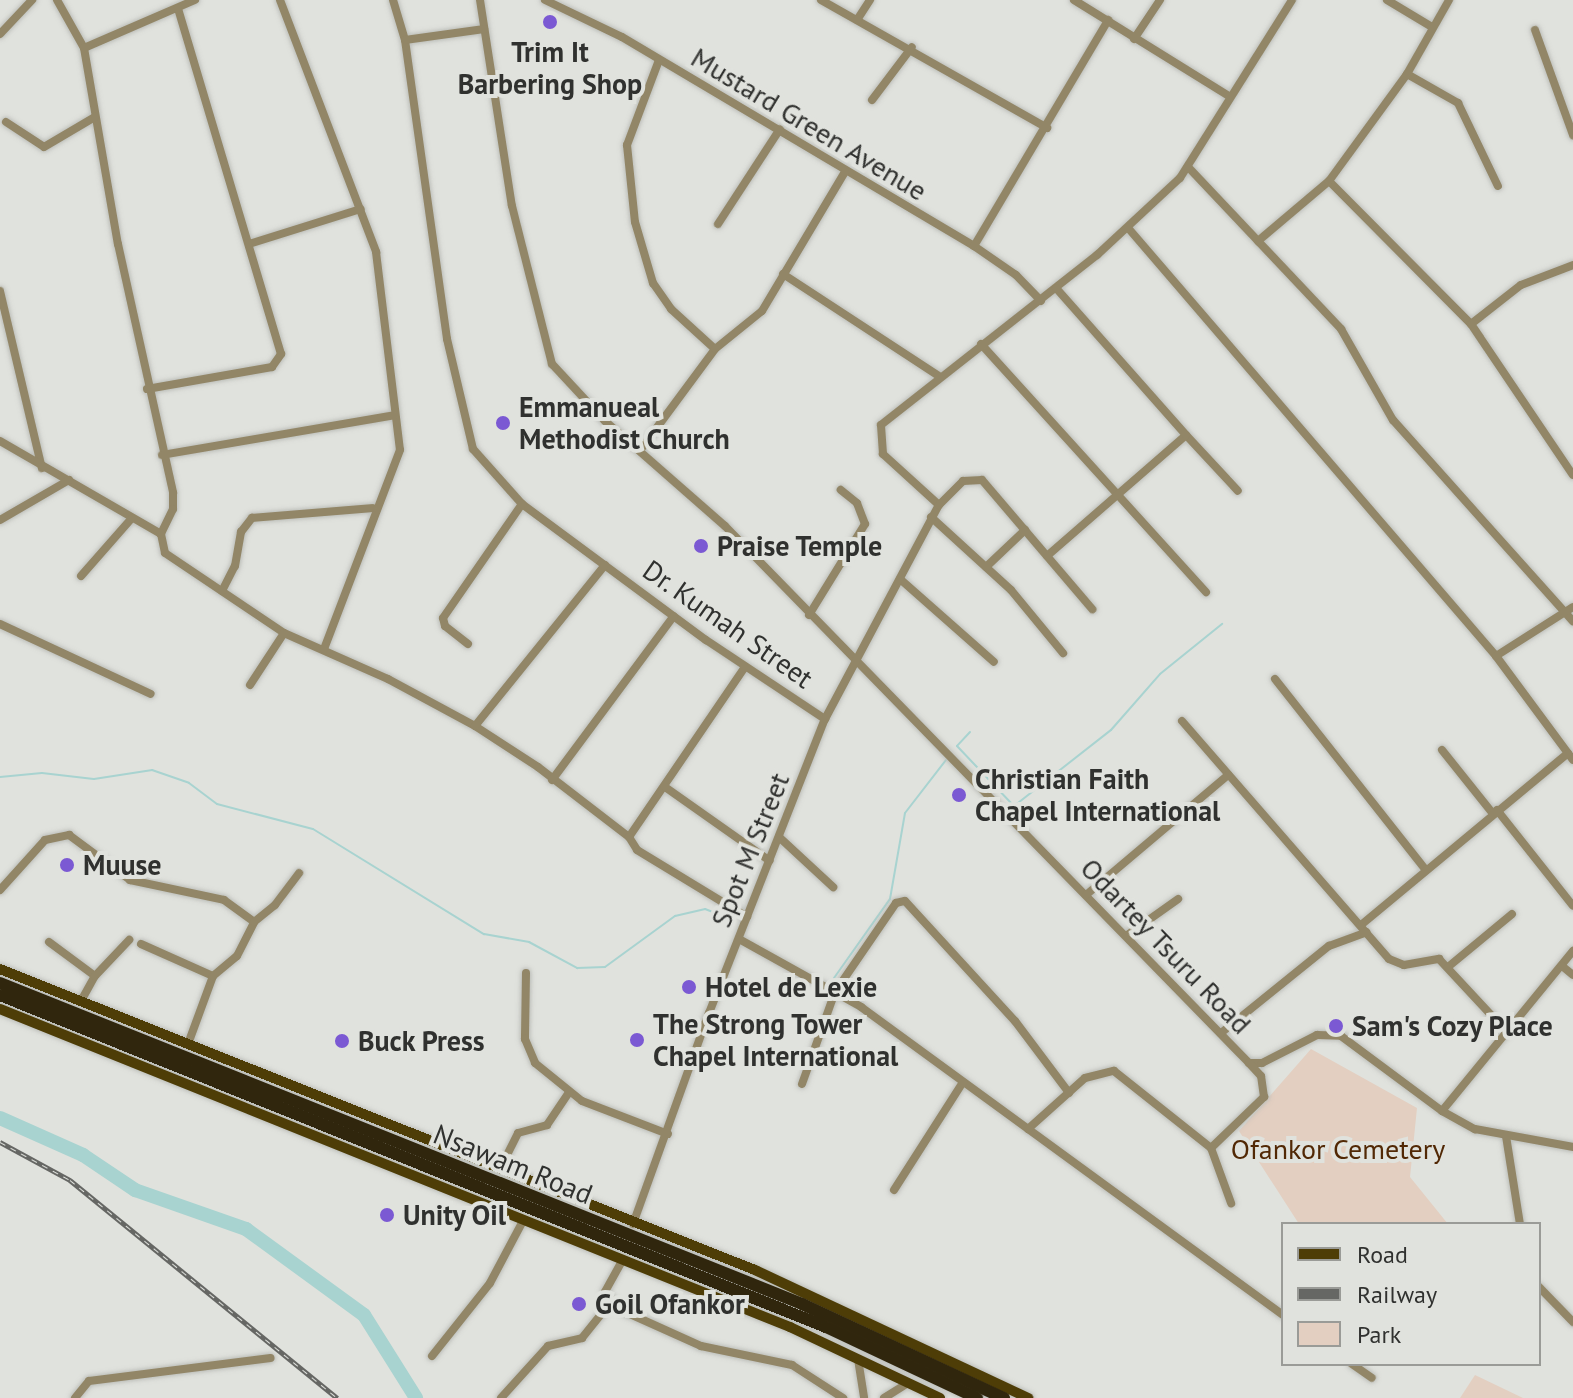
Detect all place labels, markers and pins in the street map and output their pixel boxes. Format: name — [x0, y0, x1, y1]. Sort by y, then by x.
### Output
marker: Trim It Barbering Shop — [541, 13, 559, 31]
place label: Trim It Barbering Shop — [458, 35, 642, 101]
place label: Emmanueal Methodist Church — [519, 390, 730, 456]
marker: Emmanueal Methodist Church — [494, 414, 512, 432]
place label: Praise Temple — [717, 529, 883, 563]
marker: Praise Temple — [692, 537, 710, 555]
place label: Christian Faith Chapel International — [975, 762, 1220, 828]
marker: Christian Faith Chapel International — [950, 786, 968, 804]
place label: Muuse — [83, 848, 162, 882]
marker: Muuse — [58, 856, 76, 874]
place label: Hotel de Lexie — [705, 970, 877, 1004]
marker: Hotel de Lexie — [680, 978, 698, 996]
place label: The Strong Tower Chapel International — [653, 1007, 898, 1073]
place label: Sam's Cozy Place — [1352, 1009, 1554, 1043]
marker: Sam's Cozy Place — [1327, 1017, 1345, 1035]
place label: Buck Press — [358, 1024, 485, 1058]
marker: The Strong Tower Chapel International — [628, 1031, 646, 1049]
marker: Buck Press — [333, 1032, 351, 1050]
place label: Unity Oil — [403, 1198, 507, 1232]
marker: Unity Oil — [378, 1206, 396, 1224]
place label: Goil Ofankor — [595, 1287, 745, 1321]
marker: Goil Ofankor — [570, 1295, 588, 1313]

